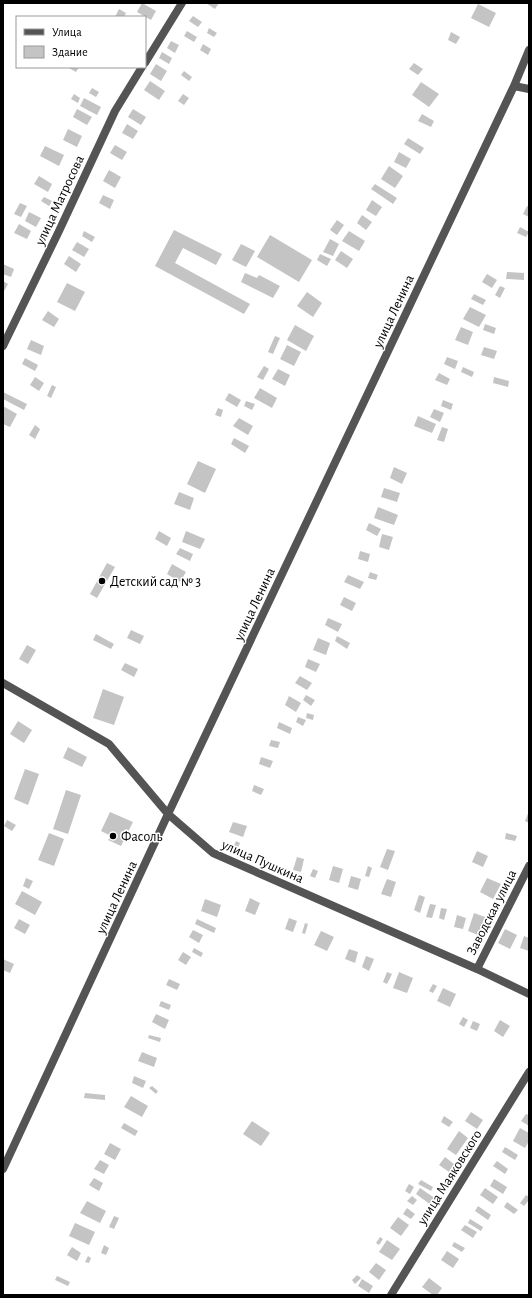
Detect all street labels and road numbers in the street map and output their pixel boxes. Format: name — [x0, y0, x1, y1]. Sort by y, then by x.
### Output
street label: улица Матросова — [33, 153, 87, 248]
street label: улица Ленина — [371, 272, 417, 351]
street label: улица Ленина — [232, 565, 278, 644]
street label: улица Пушкина — [219, 837, 306, 886]
street label: улица Ленина — [94, 858, 140, 937]
street label: Заводская улица — [464, 867, 520, 957]
street label: улица Маяковского — [415, 1128, 485, 1228]

